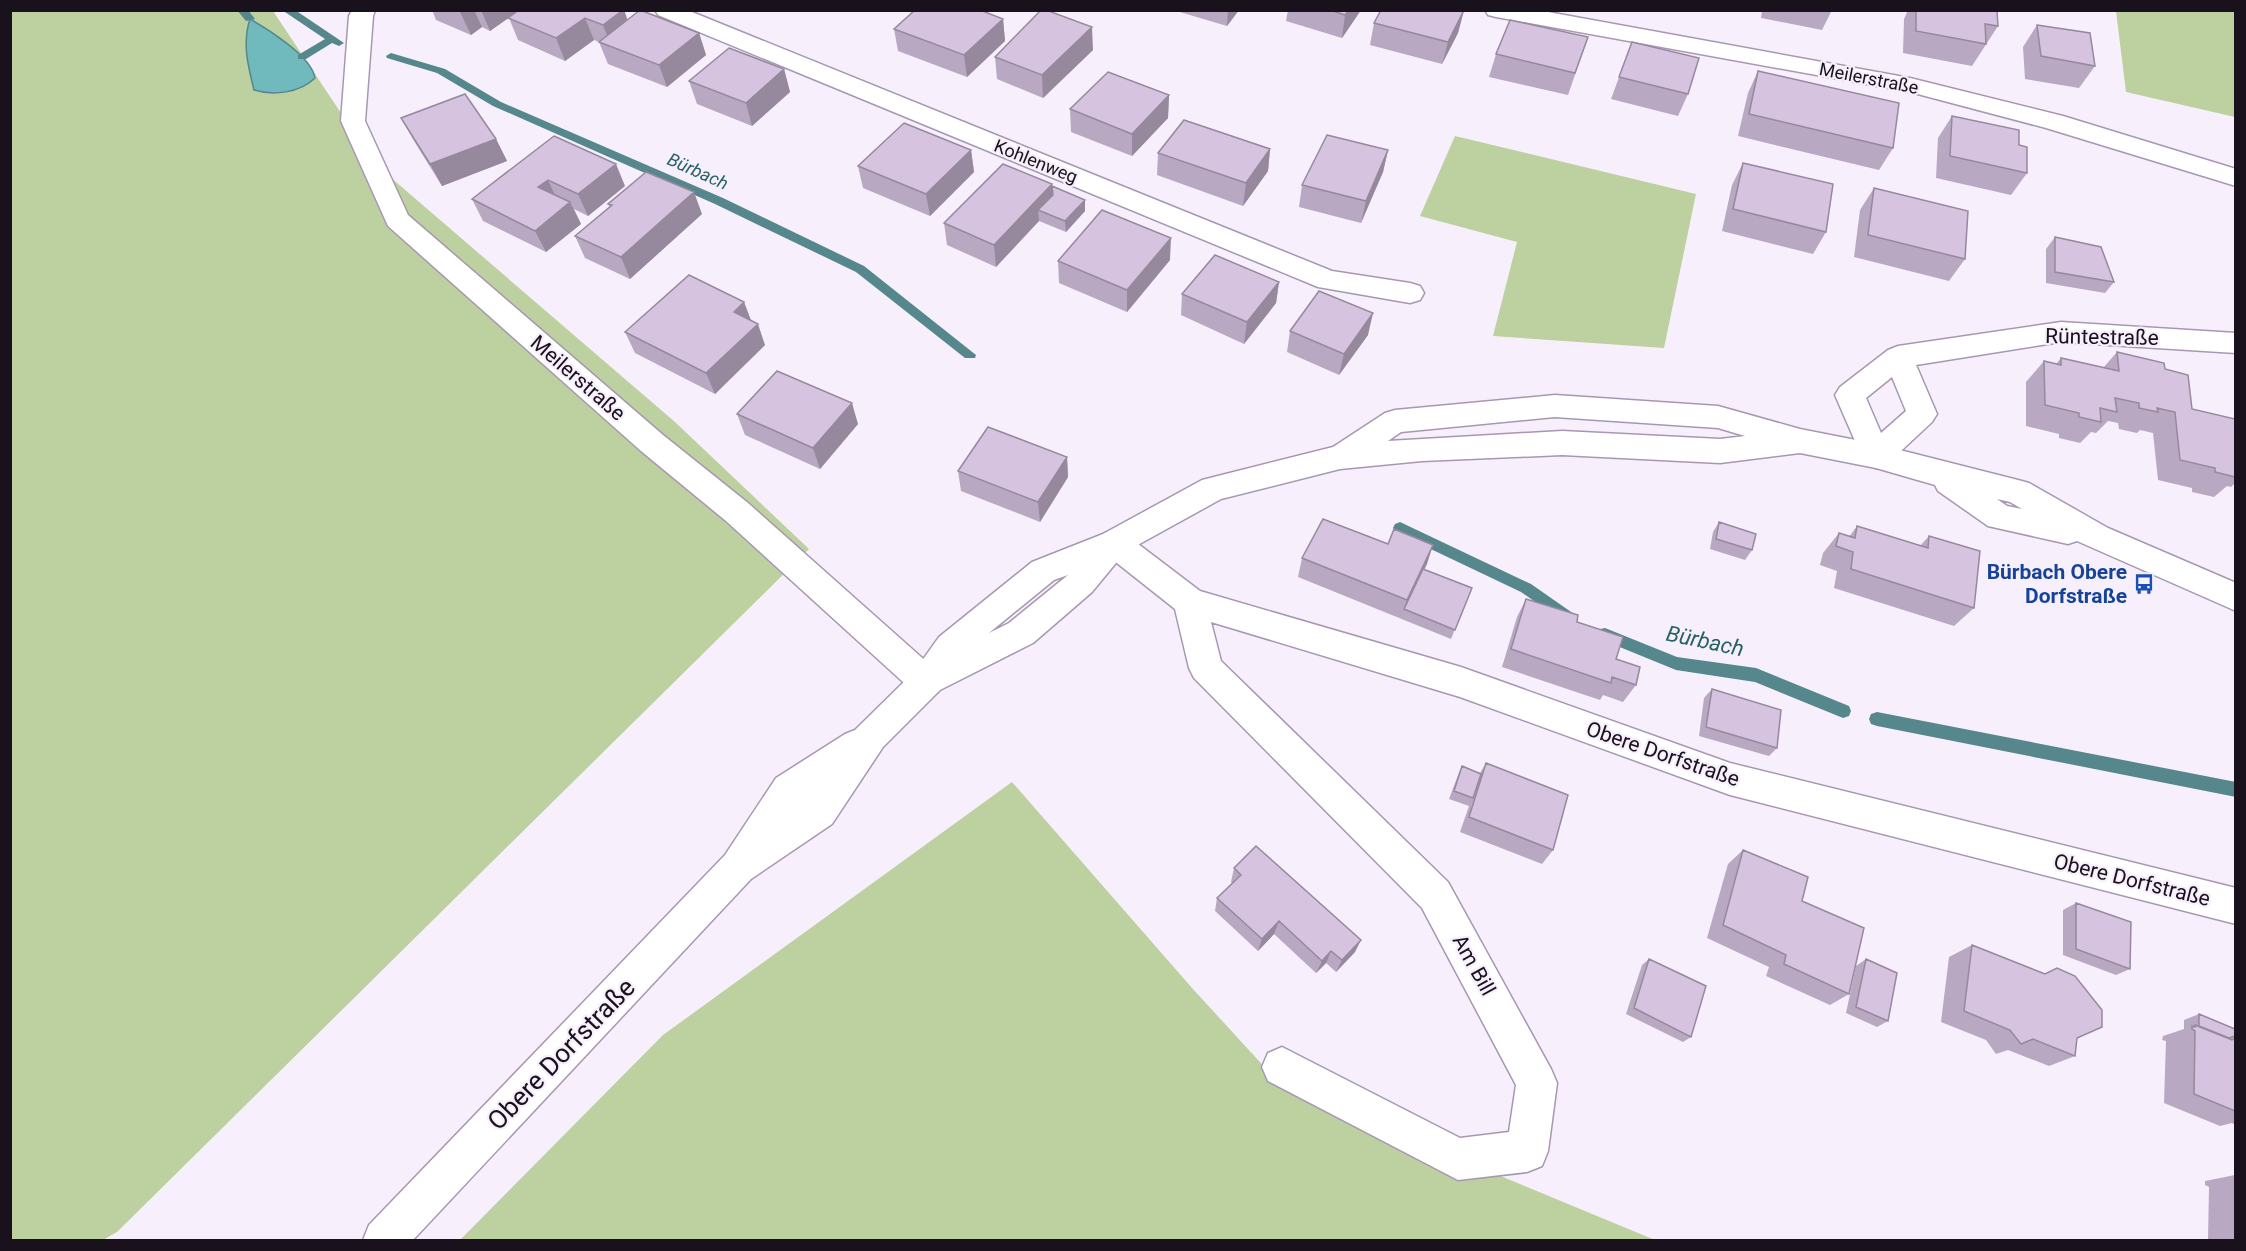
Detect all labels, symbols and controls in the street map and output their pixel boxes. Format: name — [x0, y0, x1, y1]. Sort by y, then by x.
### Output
street label: Meilerstraße — [1818, 58, 1920, 98]
street label: Kohlenweg — [991, 135, 1081, 187]
water label: Bürbach — [664, 148, 732, 194]
street label: Rüntestraße — [2045, 324, 2159, 350]
street label: Meilerstraße — [526, 330, 630, 426]
place label: Bürbach Obere Dorfstraße — [1987, 560, 2127, 608]
bus stop icon: Bürbach Obere Dorfstraße — [2132, 572, 2156, 596]
water label: Bürbach — [1664, 621, 1746, 661]
street label: Obere Dorfstraße — [1583, 717, 1743, 791]
street label: Obere Dorfstraße — [2051, 849, 2213, 911]
street label: Am Bill — [1448, 930, 1500, 1000]
street label: Obere Dorfstraße — [481, 972, 641, 1136]

